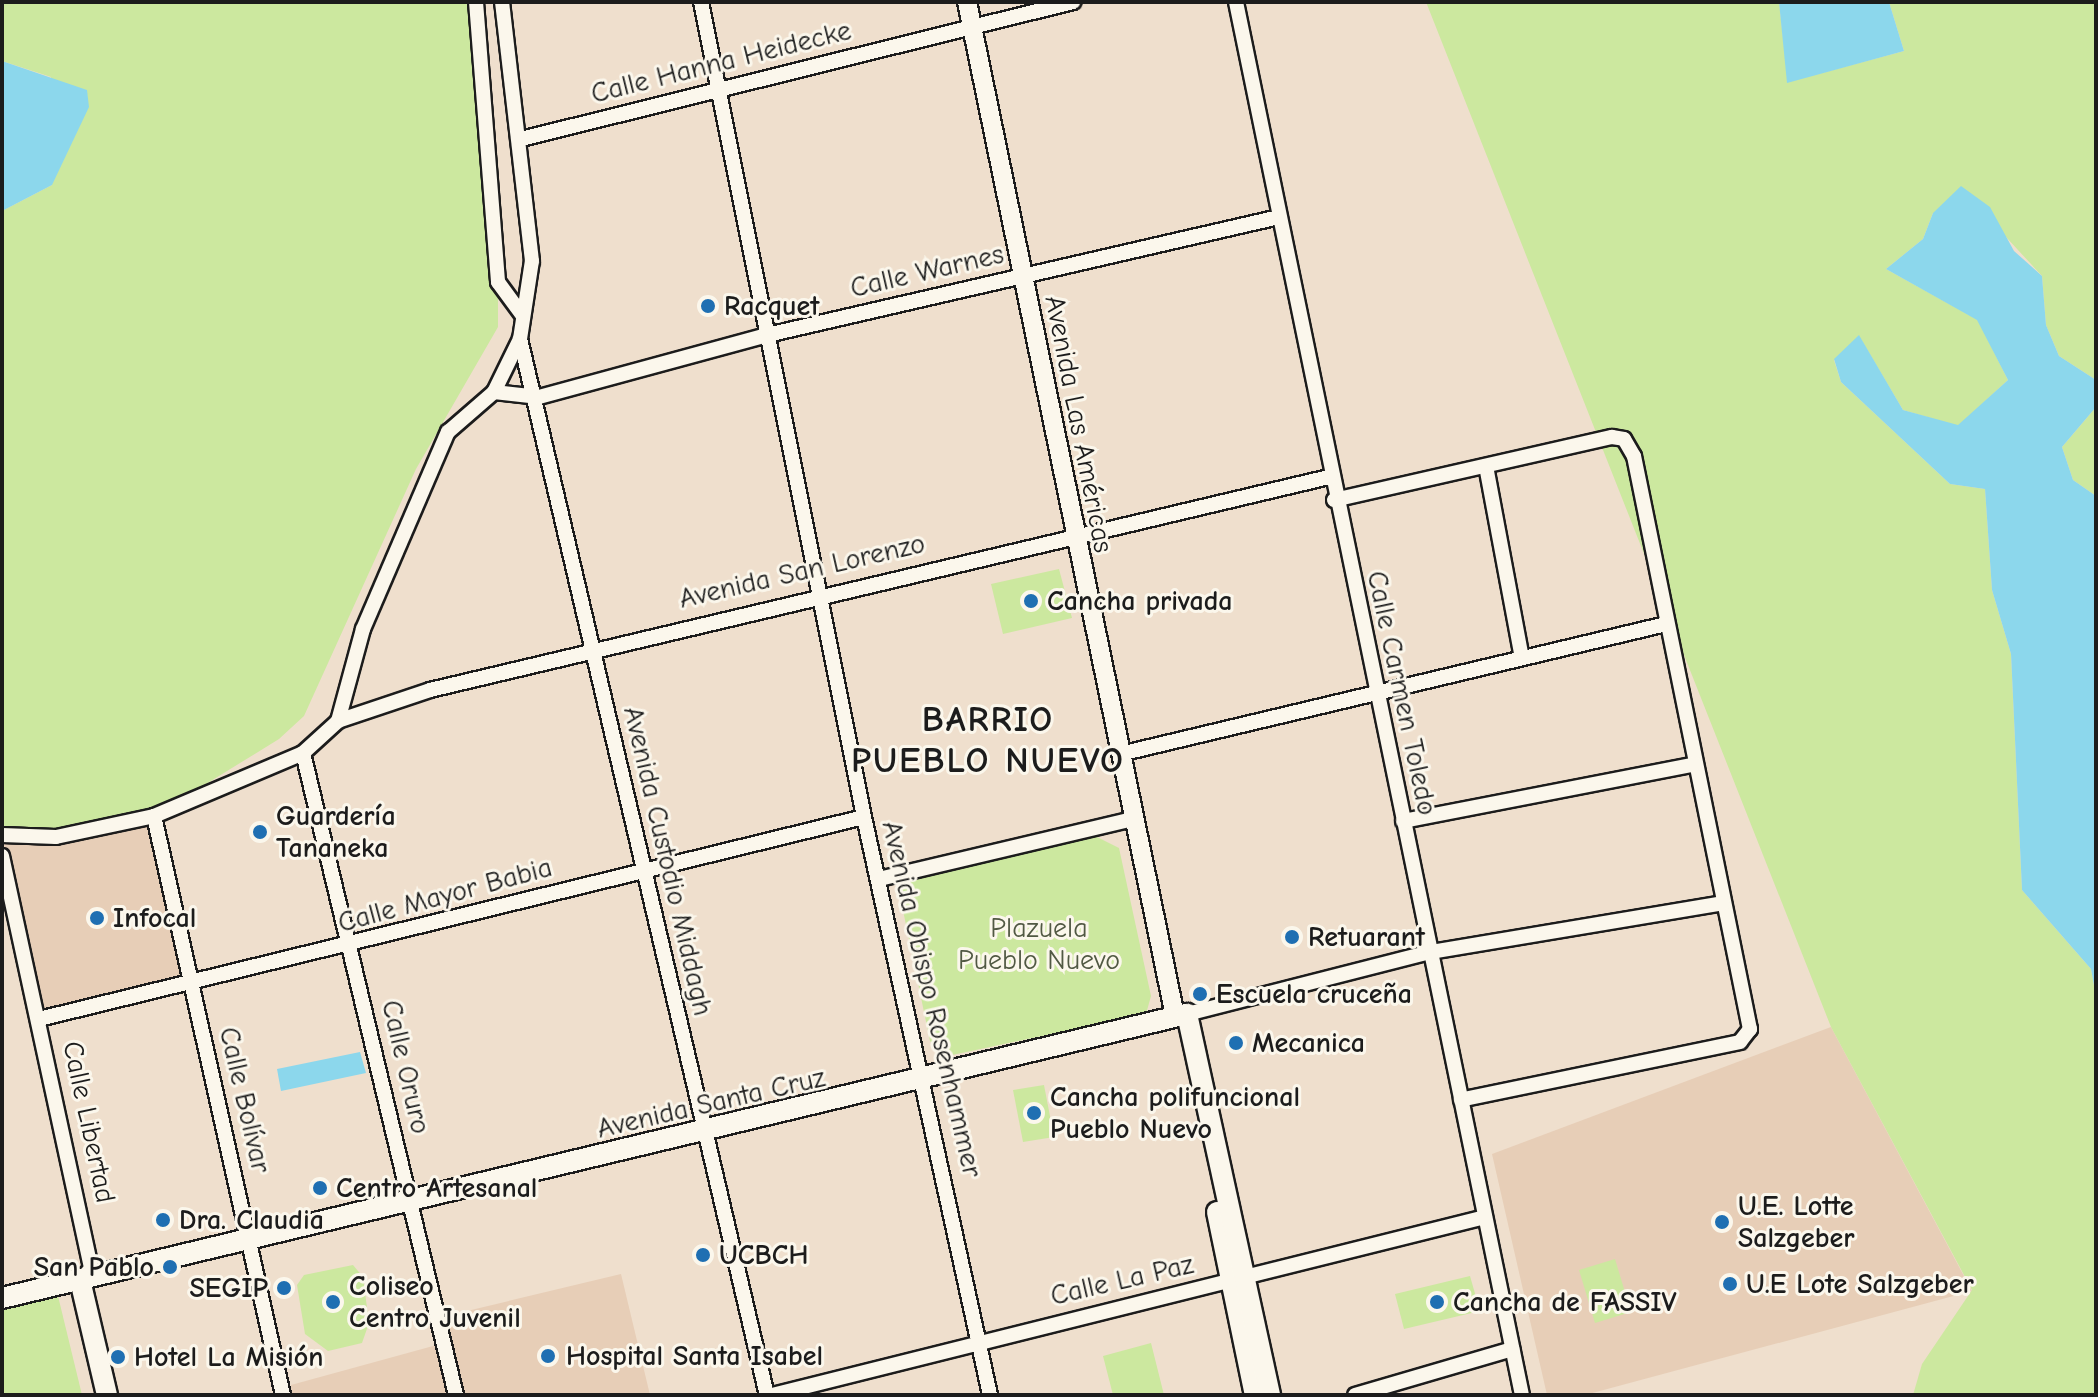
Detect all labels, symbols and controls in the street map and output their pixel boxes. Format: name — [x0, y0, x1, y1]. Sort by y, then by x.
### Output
street label: Calle Hanna Heidecke — [588, 13, 854, 111]
street label: Calle Warnes — [847, 237, 1007, 305]
place label: Racquet — [724, 289, 819, 323]
street label: Avenida Las Américas — [1038, 292, 1120, 556]
marker: Racquet — [699, 297, 717, 315]
street label: Avenida San Lorenzo — [676, 526, 928, 616]
street label: Calle Carmen Toledo — [1360, 568, 1444, 818]
place label: Cancha privada — [1047, 584, 1233, 618]
marker: Cancha privada — [1022, 592, 1040, 610]
district label: BARRIO PUEBLO NUEVO — [851, 697, 1125, 782]
street label: Avenida Custodio Middagh — [616, 703, 720, 1019]
place label: Guardería Tananeka — [276, 799, 396, 865]
street label: Avenida Obispo Rosenhammer — [875, 817, 989, 1181]
marker: Guardería Tananeka — [251, 823, 269, 841]
street label: Calle Mayor Babia — [334, 850, 556, 940]
place label: Infocal — [113, 901, 196, 935]
marker: Infocal — [88, 909, 106, 927]
park label: Plazuela Pueblo Nuevo — [958, 911, 1120, 977]
place label: Retuarant — [1308, 920, 1425, 954]
marker: Retuarant — [1283, 928, 1301, 946]
place label: Escuela cruceña — [1216, 977, 1412, 1011]
marker: Escuela cruceña — [1191, 985, 1209, 1003]
street label: Calle Oruro — [374, 997, 438, 1137]
street label: Calle Bolívar — [212, 1024, 278, 1176]
place label: Mecanica — [1252, 1026, 1365, 1060]
marker: Mecanica — [1227, 1034, 1245, 1052]
street label: Calle Libertad — [55, 1038, 123, 1206]
street label: Avenida Santa Cruz — [594, 1060, 828, 1146]
place label: Cancha polifuncional Pueblo Nuevo — [1050, 1080, 1300, 1146]
marker: Cancha polifuncional Pueblo Nuevo — [1025, 1104, 1043, 1122]
place label: Centro Artesanal — [336, 1171, 537, 1205]
marker: Centro Artesanal — [311, 1179, 329, 1197]
place label: U.E. Lotte Salzgeber — [1738, 1189, 1854, 1255]
place label: Dra. Claudia — [179, 1203, 324, 1237]
marker: Dra. Claudia — [154, 1211, 172, 1229]
marker: U.E. Lotte Salzgeber — [1713, 1213, 1731, 1231]
place label: UCBCH — [719, 1238, 808, 1272]
marker: UCBCH — [694, 1246, 712, 1264]
street label: Calle La Paz — [1047, 1247, 1197, 1313]
place label: San Pablo — [34, 1250, 154, 1284]
marker: San Pablo — [161, 1258, 179, 1276]
place label: U.E Lote Salzgeber — [1746, 1267, 1974, 1301]
place label: Coliseo Centro Juvenil — [349, 1269, 521, 1335]
place label: SEGIP — [190, 1271, 268, 1305]
marker: U.E Lote Salzgeber — [1721, 1275, 1739, 1293]
marker: SEGIP — [275, 1279, 293, 1297]
place label: Cancha de FASSIV — [1453, 1285, 1677, 1319]
marker: Coliseo Centro Juvenil — [324, 1293, 342, 1311]
marker: Cancha de FASSIV — [1428, 1293, 1446, 1311]
place label: Hospital Santa Isabel — [566, 1339, 823, 1373]
place label: Hotel La Misión — [134, 1340, 324, 1374]
marker: Hospital Santa Isabel — [537, 1345, 559, 1367]
marker: Hotel La Misión — [109, 1348, 127, 1366]

